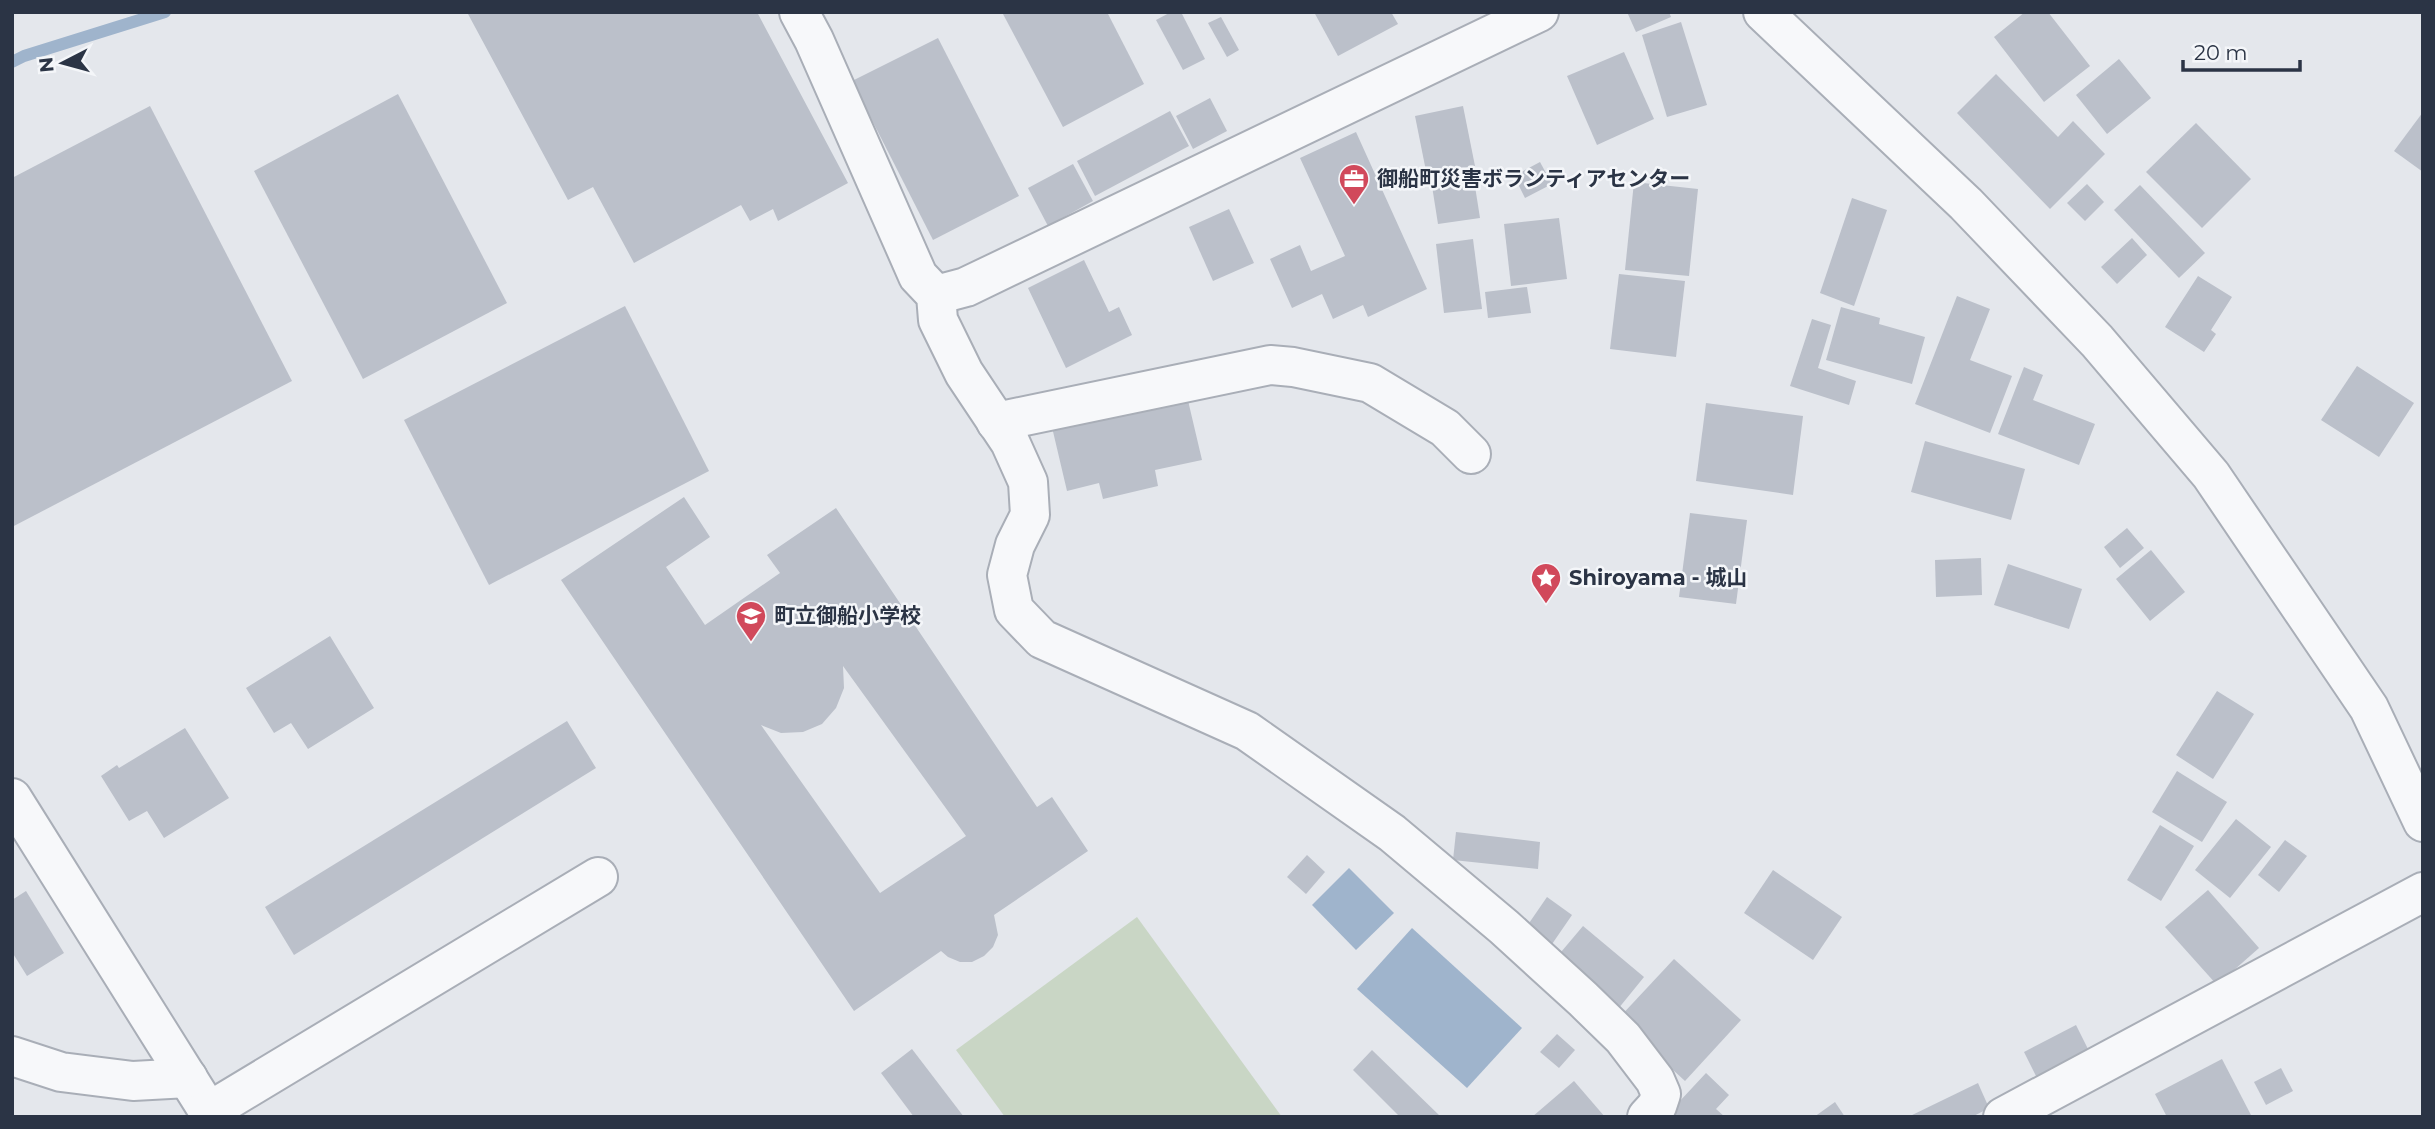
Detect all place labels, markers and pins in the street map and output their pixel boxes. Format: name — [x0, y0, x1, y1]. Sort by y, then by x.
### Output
office icon: 御船町災害ボランティアセンター — [1337, 162, 1371, 206]
place label: 御船町災害ボランティアセンター — [1377, 166, 1690, 191]
place icon: Shiroyama - 城山 — [1529, 561, 1563, 605]
place label: Shiroyama - 城山 — [1569, 565, 1748, 590]
school or university icon: 町立御船小学校 — [734, 599, 768, 643]
place label: 町立御船小学校 — [774, 603, 921, 628]

